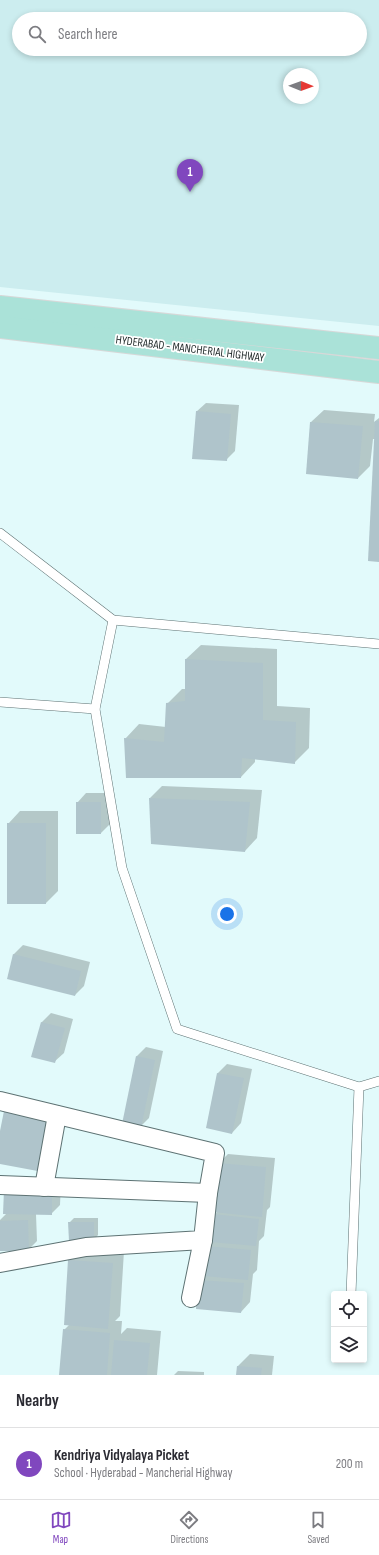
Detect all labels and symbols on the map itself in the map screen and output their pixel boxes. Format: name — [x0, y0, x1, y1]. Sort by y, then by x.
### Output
north arrow — [283, 68, 319, 104]
pin: 1 — [177, 159, 203, 192]
street label: HYDERABAD - MANCHERIAL HIGHWAY — [115, 332, 265, 366]
your location — [217, 904, 237, 924]

